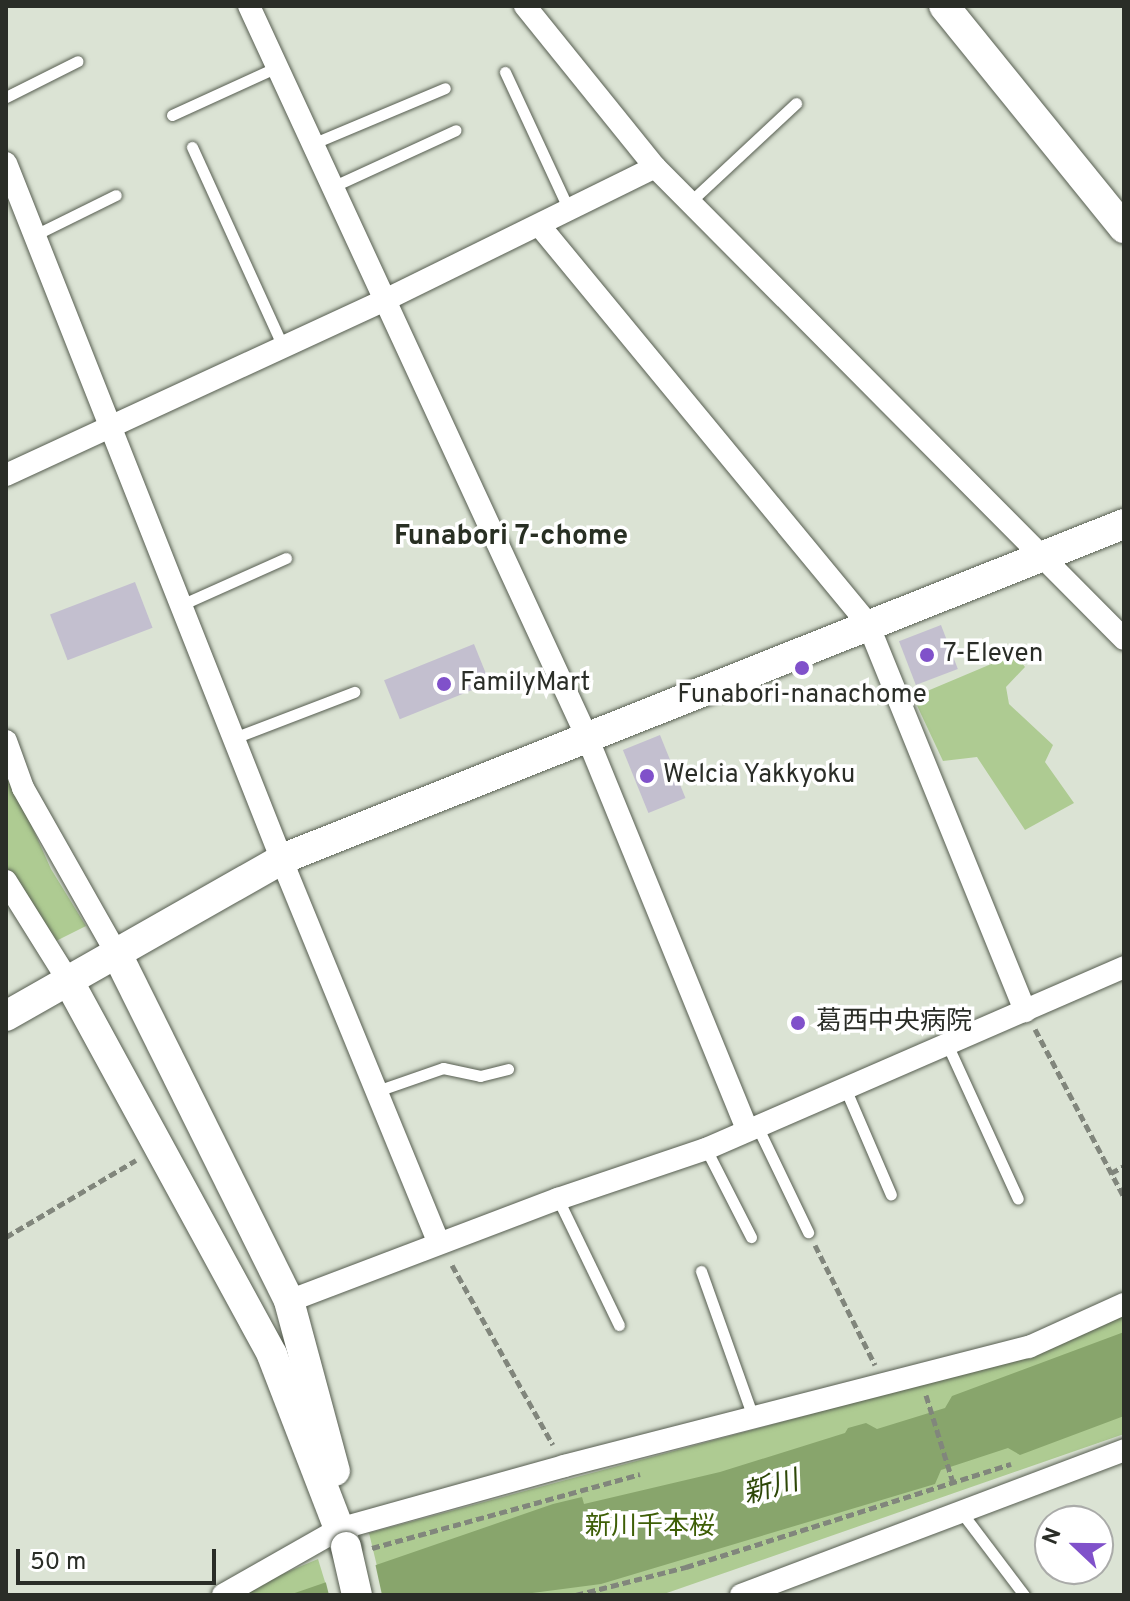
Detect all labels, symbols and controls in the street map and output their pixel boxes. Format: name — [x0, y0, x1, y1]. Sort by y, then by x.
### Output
district label: Funabori 7-chome — [394, 520, 628, 554]
place label: 7-Eleven — [943, 639, 1043, 671]
marker: 7-Eleven — [918, 646, 936, 664]
marker: Funabori-nanachome — [793, 659, 811, 677]
place label: FamilyMart — [460, 668, 590, 700]
marker: FamilyMart — [435, 675, 453, 693]
place label: Funabori-nanachome — [677, 680, 927, 712]
place label: Welcia Yakkyoku — [663, 760, 856, 792]
marker: Welcia Yakkyoku — [638, 767, 656, 785]
place label: 葛西中央病院 — [816, 1007, 972, 1039]
marker: 葛西中央病院 — [787, 1012, 809, 1034]
water label: 新川 — [739, 1465, 803, 1513]
north arrow — [1034, 1505, 1114, 1585]
park label: 新川千本桜 — [585, 1512, 715, 1544]
text: N — [1038, 1524, 1069, 1549]
scale bar — [20, 1533, 220, 1583]
text: 50 m — [30, 1548, 86, 1578]

